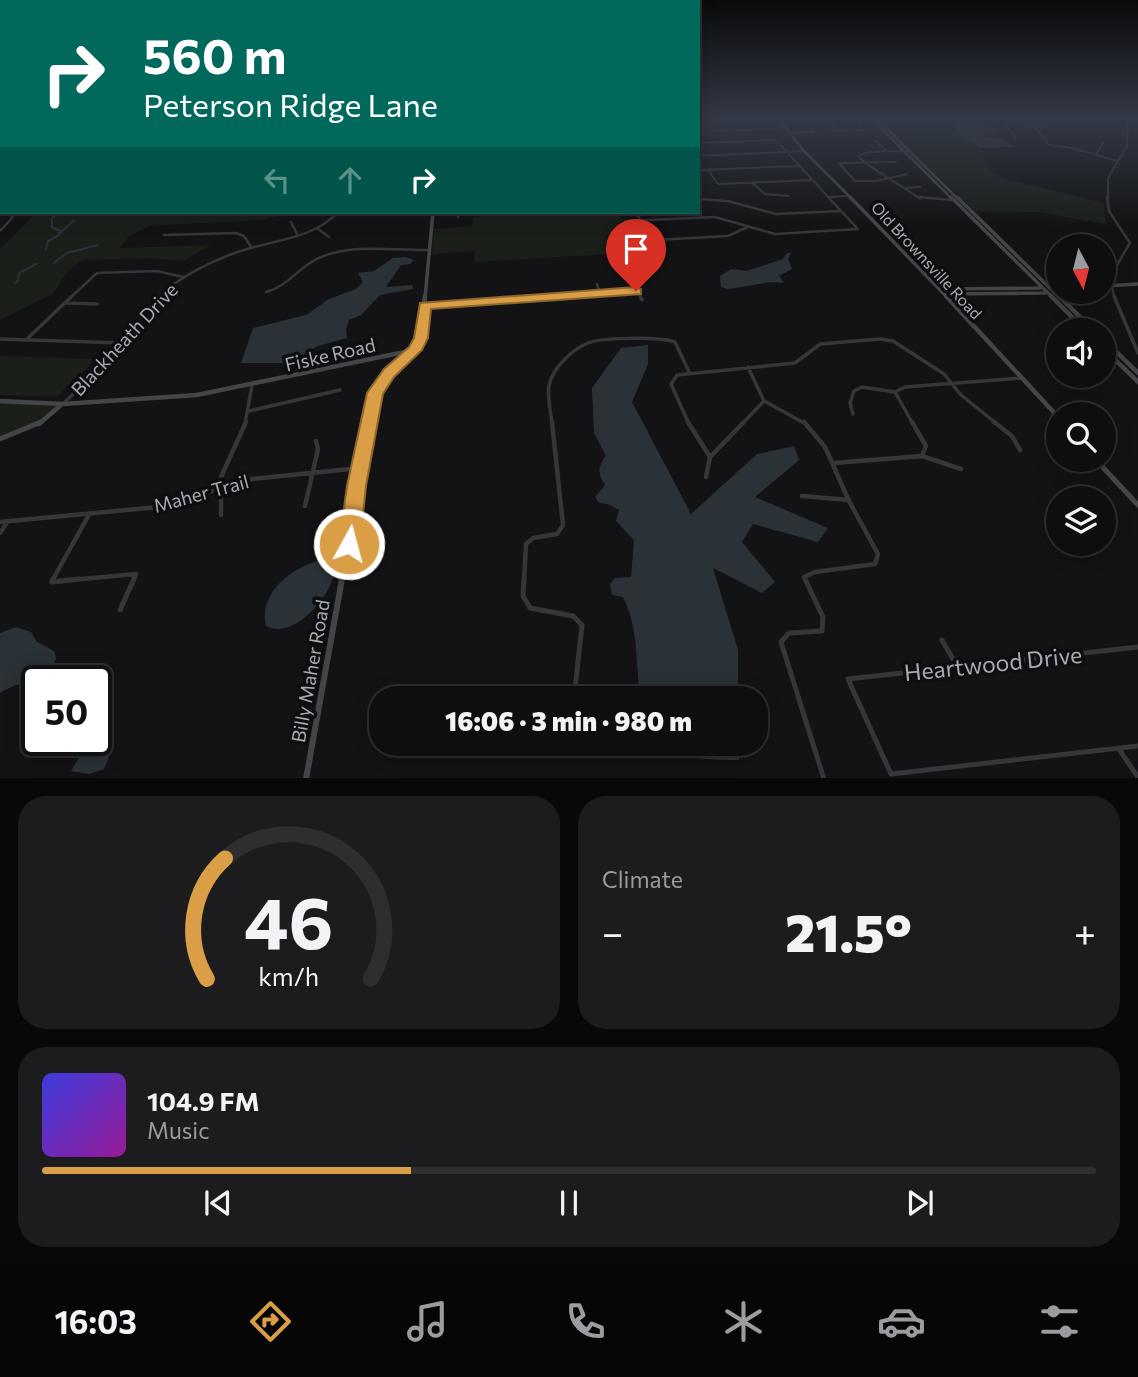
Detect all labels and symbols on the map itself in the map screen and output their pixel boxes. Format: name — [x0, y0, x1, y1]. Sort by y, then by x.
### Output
street label: Old Brownsville Road — [868, 197, 986, 323]
pin — [606, 219, 666, 291]
north arrow — [1046, 234, 1116, 304]
street label: Blackheath Drive — [66, 278, 182, 400]
street label: Fiske Road — [282, 332, 378, 376]
street label: Maher Trail — [151, 469, 251, 517]
position arrow — [312, 507, 386, 581]
street label: Billy Maher Road — [286, 598, 334, 744]
street label: Heartwood Drive — [903, 640, 1083, 686]
speed limit sign: 50 — [21, 665, 112, 756]

